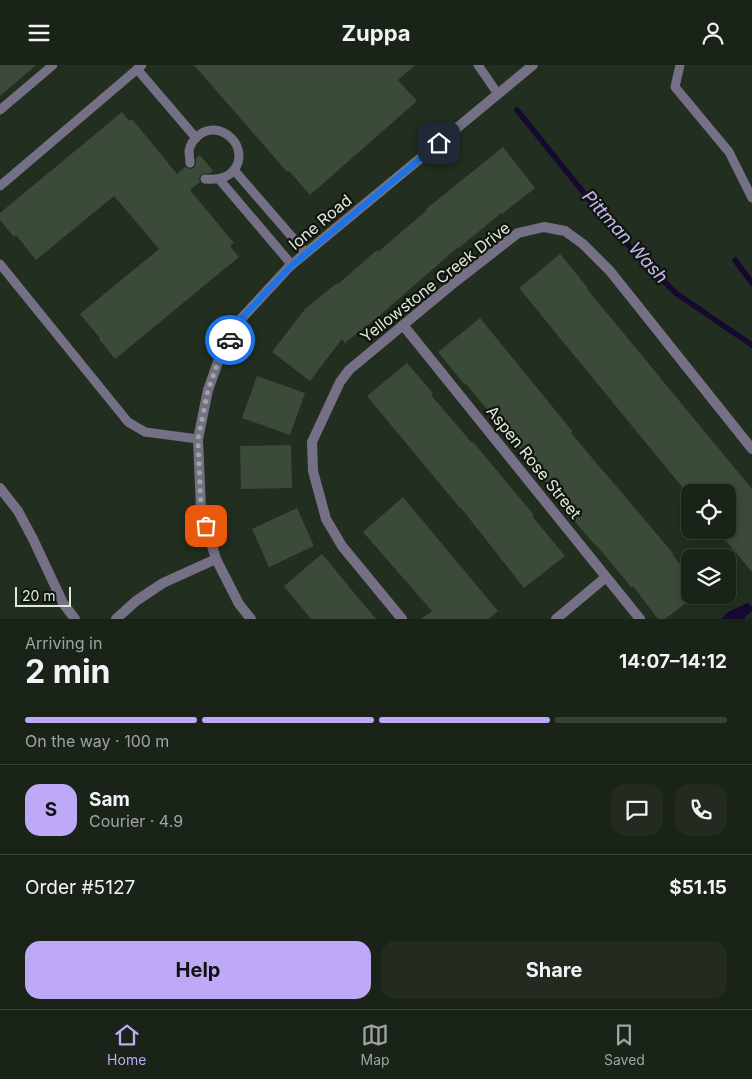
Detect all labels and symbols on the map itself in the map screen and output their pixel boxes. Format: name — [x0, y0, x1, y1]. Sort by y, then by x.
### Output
pin — [418, 122, 460, 164]
water label: Pittman Wash — [578, 186, 673, 287]
street label: Ione Road — [285, 190, 355, 254]
street label: Yellowstone Creek Drive — [356, 217, 514, 347]
courier — [205, 315, 255, 365]
street label: Aspen Rose Street — [482, 401, 586, 523]
pin — [185, 505, 227, 547]
scale bar — [15, 584, 71, 607]

